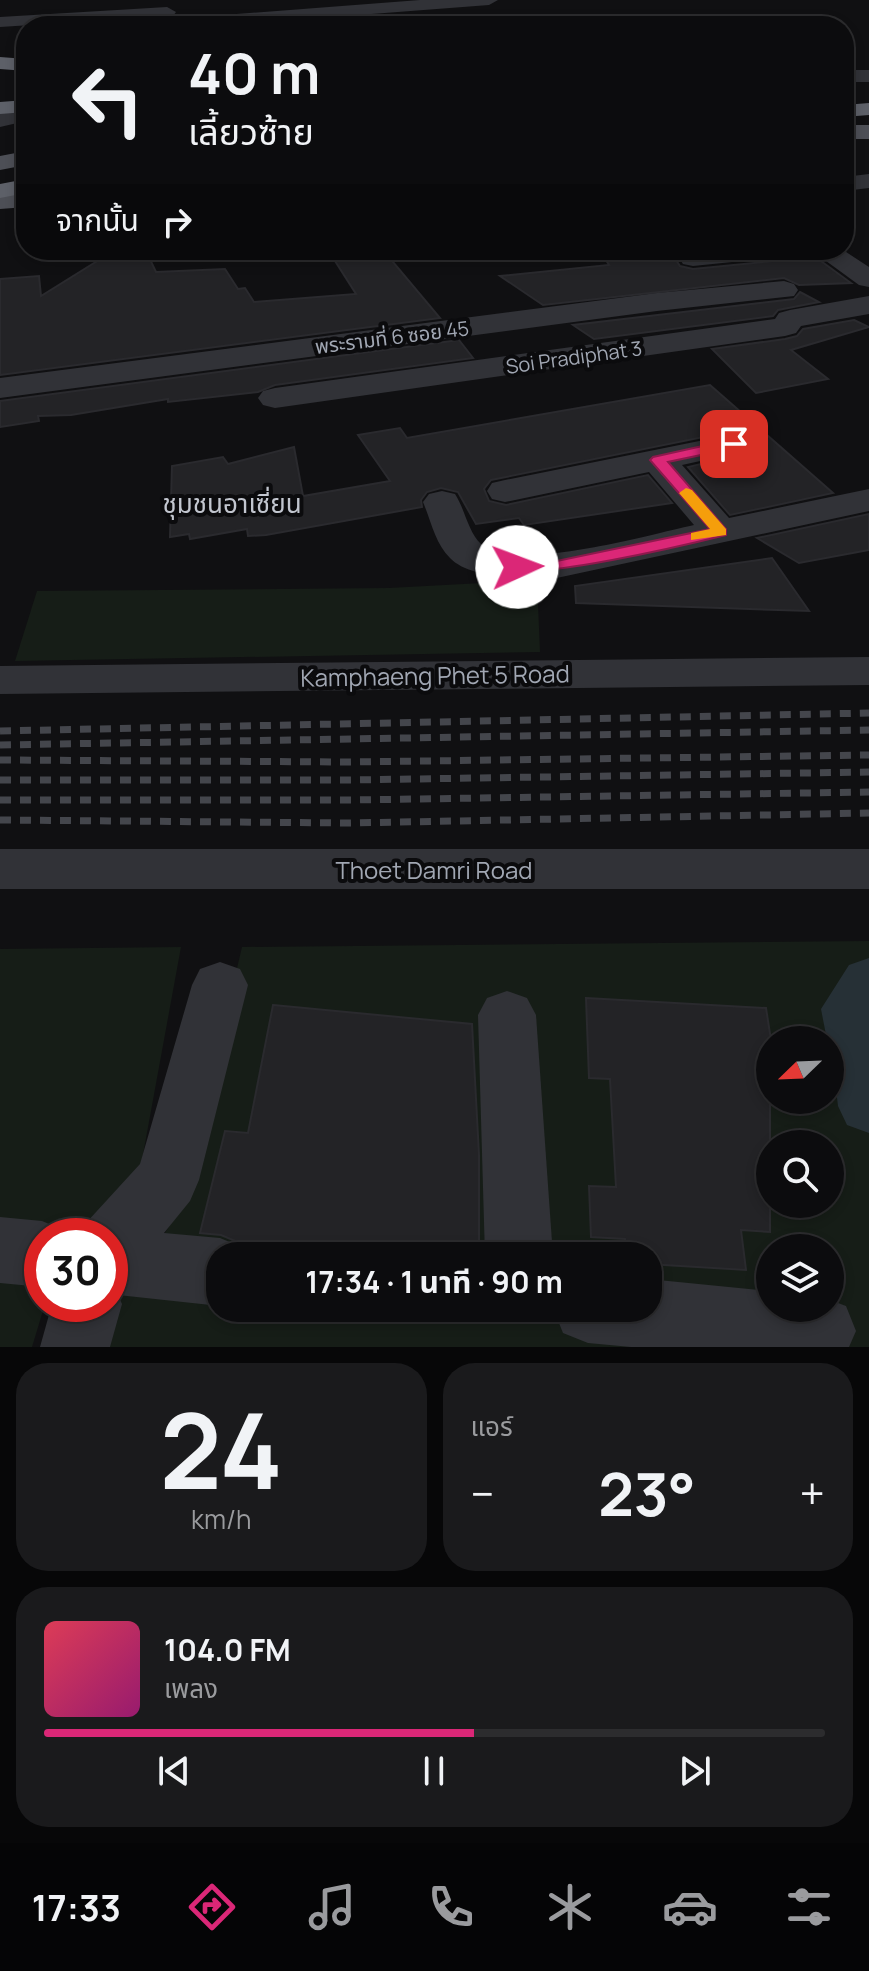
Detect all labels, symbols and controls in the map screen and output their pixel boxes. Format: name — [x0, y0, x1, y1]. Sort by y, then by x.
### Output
text: 40 m — [188, 34, 320, 111]
icon: left — [56, 48, 160, 152]
text: เลี้ยวซ้าย — [188, 107, 314, 156]
text: จากนั้น — [56, 199, 139, 240]
icon: right — [155, 200, 199, 244]
street label: พระรามที่ 6 ซอย 45 — [313, 314, 471, 360]
street label: Soi Pradiphat 3 — [504, 334, 644, 380]
pin — [700, 410, 768, 478]
icon: arrive — [712, 422, 756, 466]
district label: ชุมชนอาเซี่ยน — [162, 485, 302, 521]
position arrow — [475, 525, 559, 609]
street label: Kamphaeng Phet 5 Road — [300, 656, 570, 694]
street label: Thoet Damri Road — [336, 853, 532, 886]
north arrow — [756, 1026, 844, 1114]
map controls — [756, 1026, 844, 1322]
button: search — [756, 1130, 844, 1218]
speed limit sign: 30 — [24, 1218, 128, 1322]
button: layers — [756, 1234, 844, 1322]
text: 17:34 · 1 นาที · 90 m — [305, 1261, 563, 1302]
text: 24 — [160, 1378, 283, 1520]
text: แอร์ — [471, 1408, 513, 1444]
text: 23° — [598, 1452, 696, 1534]
text: − — [471, 1463, 494, 1523]
text: + — [800, 1463, 825, 1523]
text: km/h — [191, 1501, 251, 1537]
text: 104.0 FM — [164, 1629, 291, 1670]
text: เพลง — [164, 1670, 218, 1706]
icon: previous — [152, 1749, 196, 1793]
icon: pause — [412, 1749, 456, 1793]
icon: next — [673, 1749, 717, 1793]
icon: directions — [184, 1879, 240, 1935]
icon: music — [304, 1879, 360, 1935]
icon: phone — [423, 1879, 479, 1935]
icon: climate — [542, 1879, 598, 1935]
icon: car — [662, 1879, 718, 1935]
icon: filters — [781, 1879, 837, 1935]
text: 17:33 — [32, 1883, 121, 1932]

